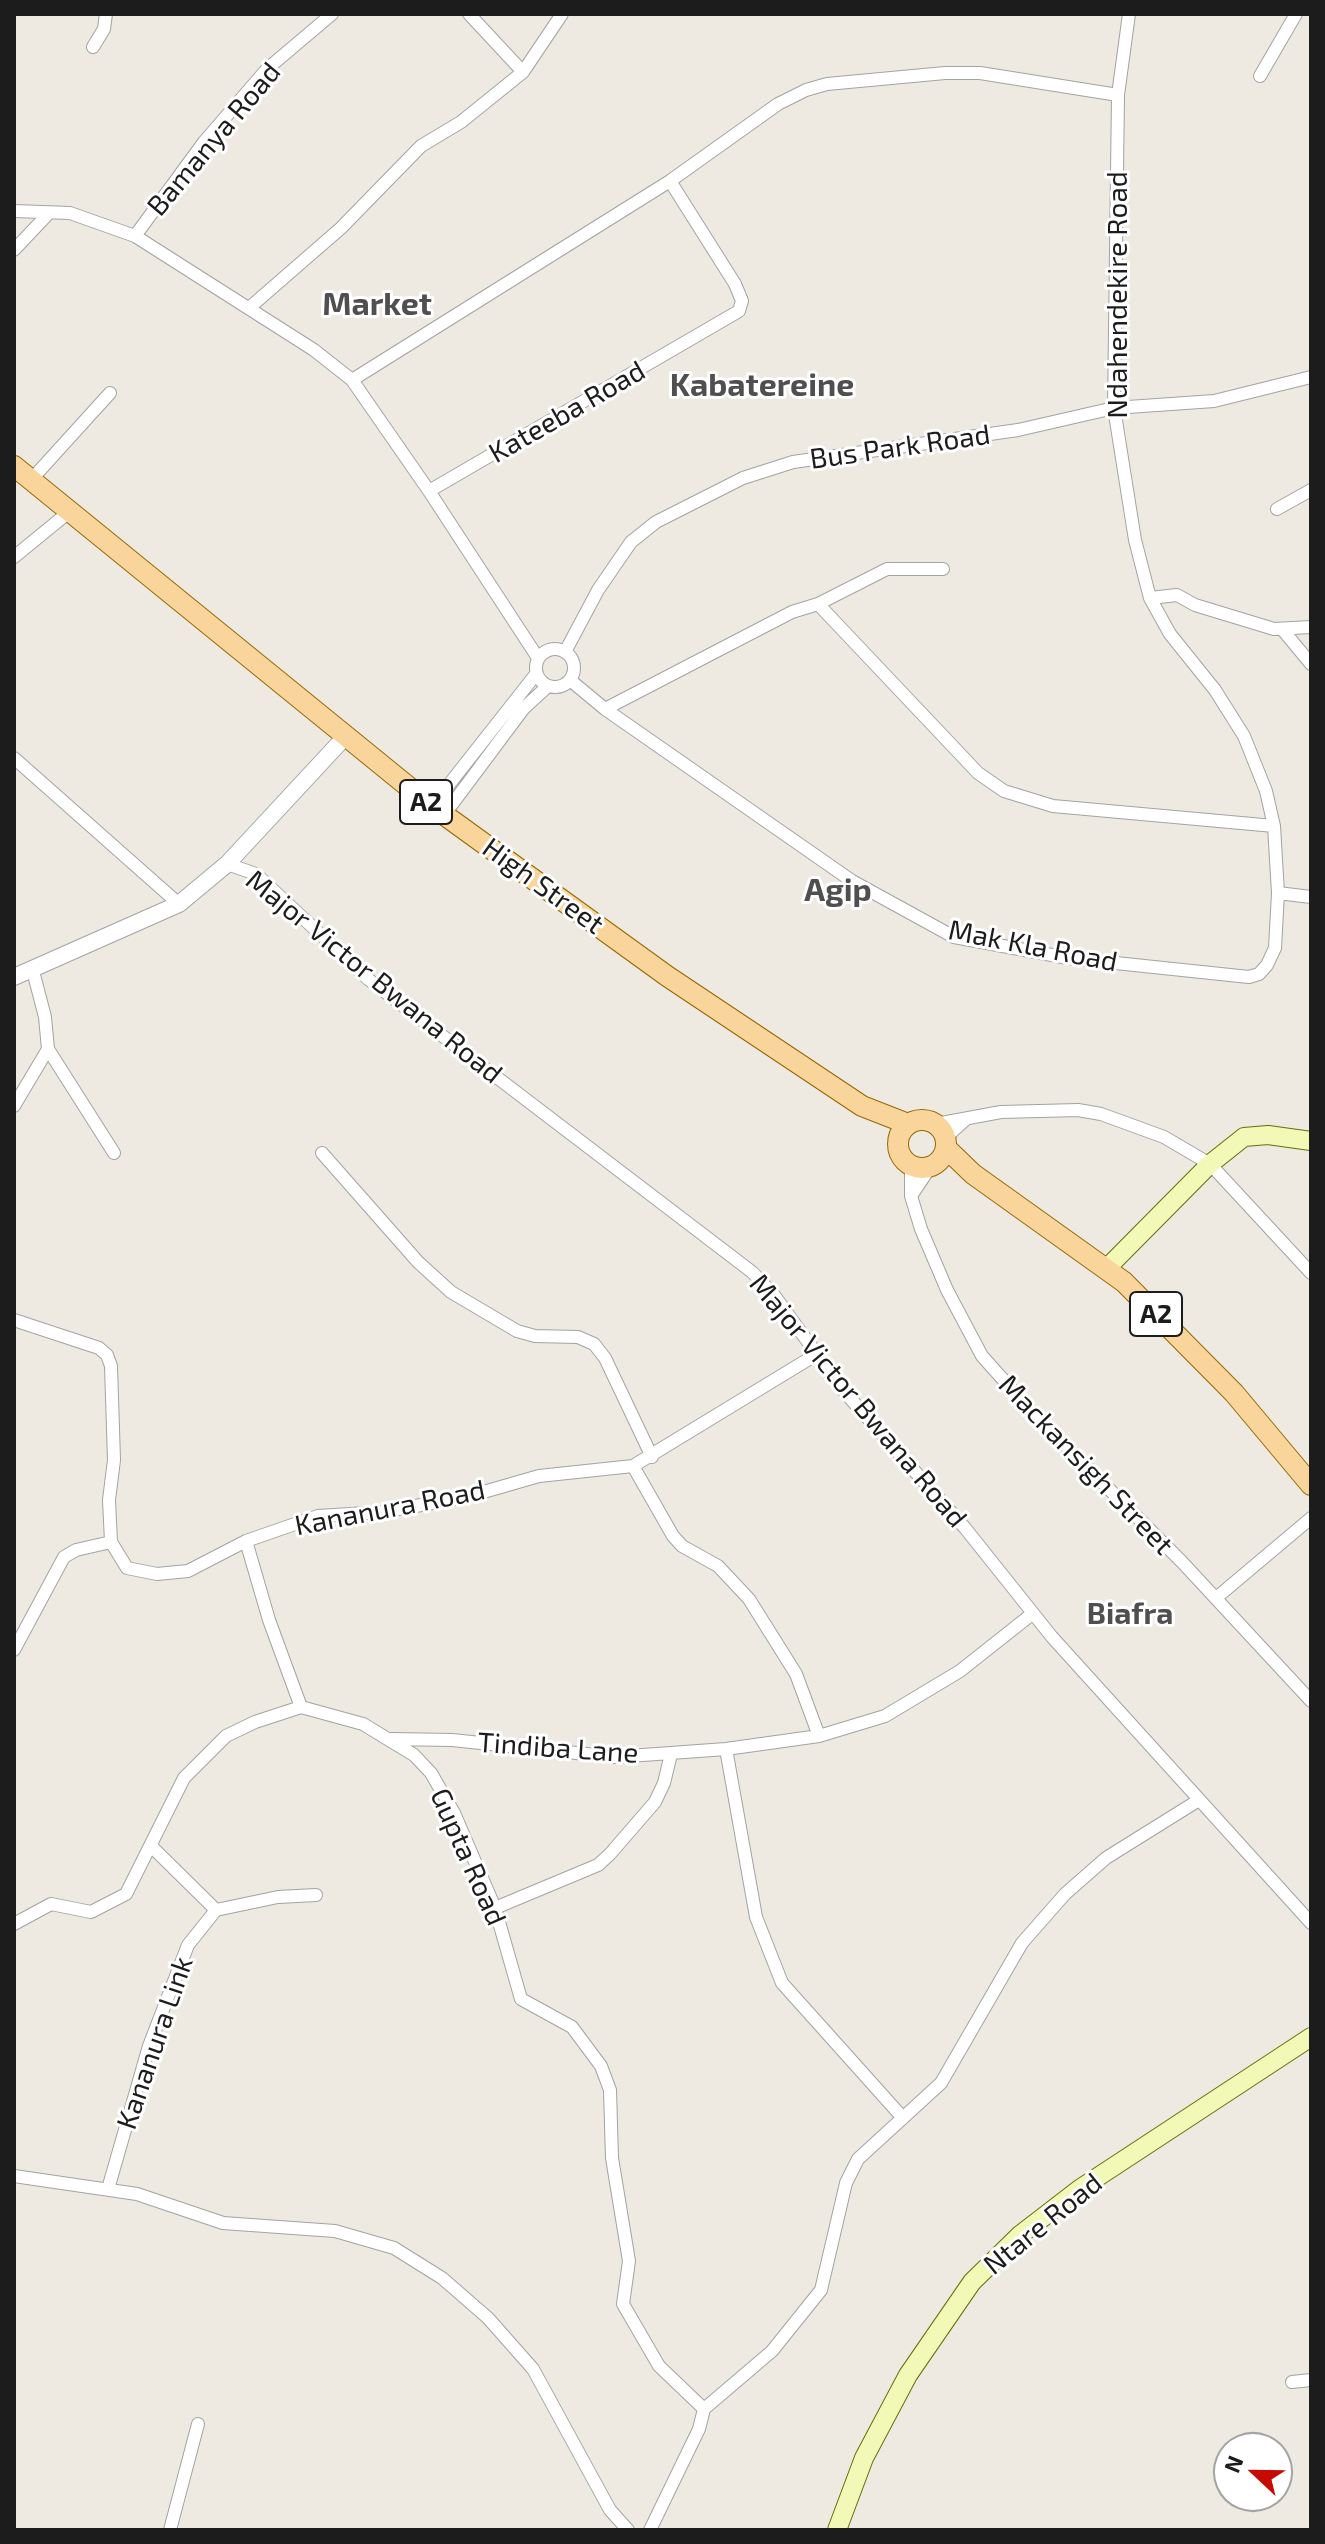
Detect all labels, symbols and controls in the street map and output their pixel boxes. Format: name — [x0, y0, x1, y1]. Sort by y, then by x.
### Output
street label: Bamanya Road — [140, 56, 288, 222]
street label: Ndahendekire Road — [1101, 171, 1135, 419]
district label: Market — [322, 285, 432, 323]
street label: Kateeba Road — [483, 354, 651, 470]
district label: Kabatereine — [670, 366, 854, 404]
street label: Bus Park Road — [808, 418, 992, 476]
road number: A2 — [400, 780, 452, 824]
street label: High Street — [476, 831, 610, 941]
street label: Major Victor Bwana Road — [239, 863, 509, 1091]
district label: Agip — [804, 871, 872, 909]
street label: Mak Kla Road — [946, 913, 1120, 979]
street label: Major Victor Bwana Road — [742, 1268, 974, 1534]
road number: A2 — [1130, 1292, 1182, 1336]
street label: Mackansigh Street — [992, 1368, 1180, 1562]
street label: Kananura Road — [292, 1473, 488, 1543]
district label: Biafra — [1087, 1596, 1173, 1632]
street label: Tindiba Lane — [476, 1726, 640, 1770]
street label: Gupta Road — [423, 1783, 513, 1931]
street label: Kananura Link — [110, 1952, 200, 2134]
street label: Ntare Road — [977, 2166, 1109, 2282]
north arrow — [1213, 2432, 1293, 2512]
text: N — [1218, 2452, 1248, 2476]

